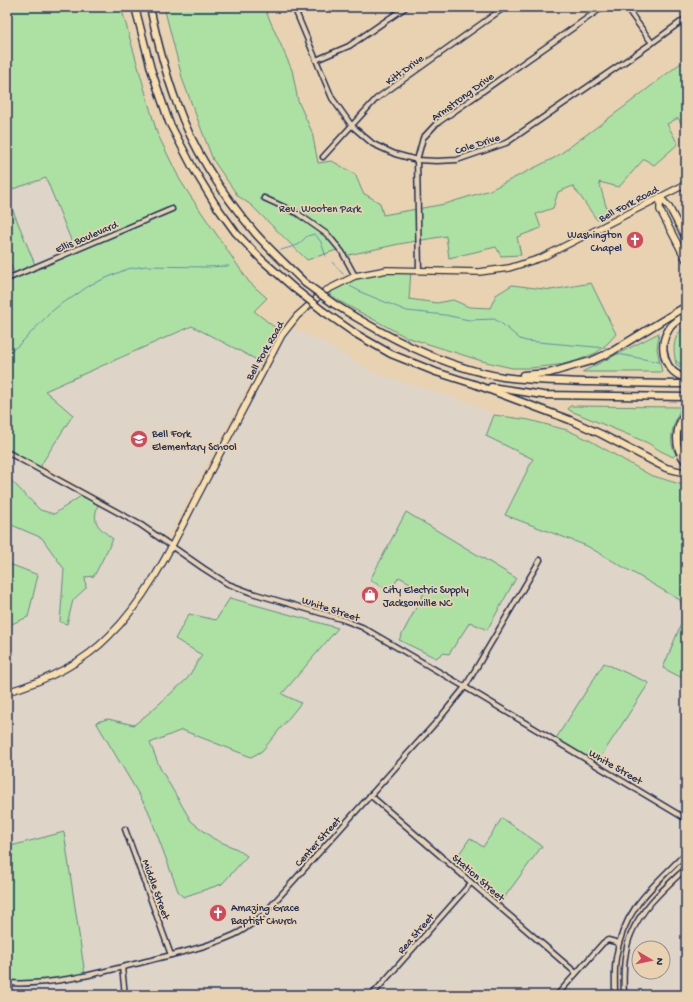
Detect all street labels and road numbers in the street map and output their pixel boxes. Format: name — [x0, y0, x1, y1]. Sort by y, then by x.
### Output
street label: Kitt Drive — [384, 53, 427, 88]
street label: Armstrong Drive — [430, 71, 497, 124]
street label: Cole Drive — [454, 132, 502, 158]
street label: Bell Fork Road — [596, 183, 662, 226]
street label: Ellis Boulevard — [54, 219, 121, 256]
street label: Bell Fork Road — [244, 318, 288, 383]
street label: White Street — [300, 595, 362, 625]
street label: White Street — [586, 748, 645, 789]
street label: Center Street — [293, 814, 345, 870]
street label: Station Street — [449, 853, 507, 905]
street label: Middle Street — [139, 858, 172, 923]
street label: Rea Street — [396, 911, 438, 957]

